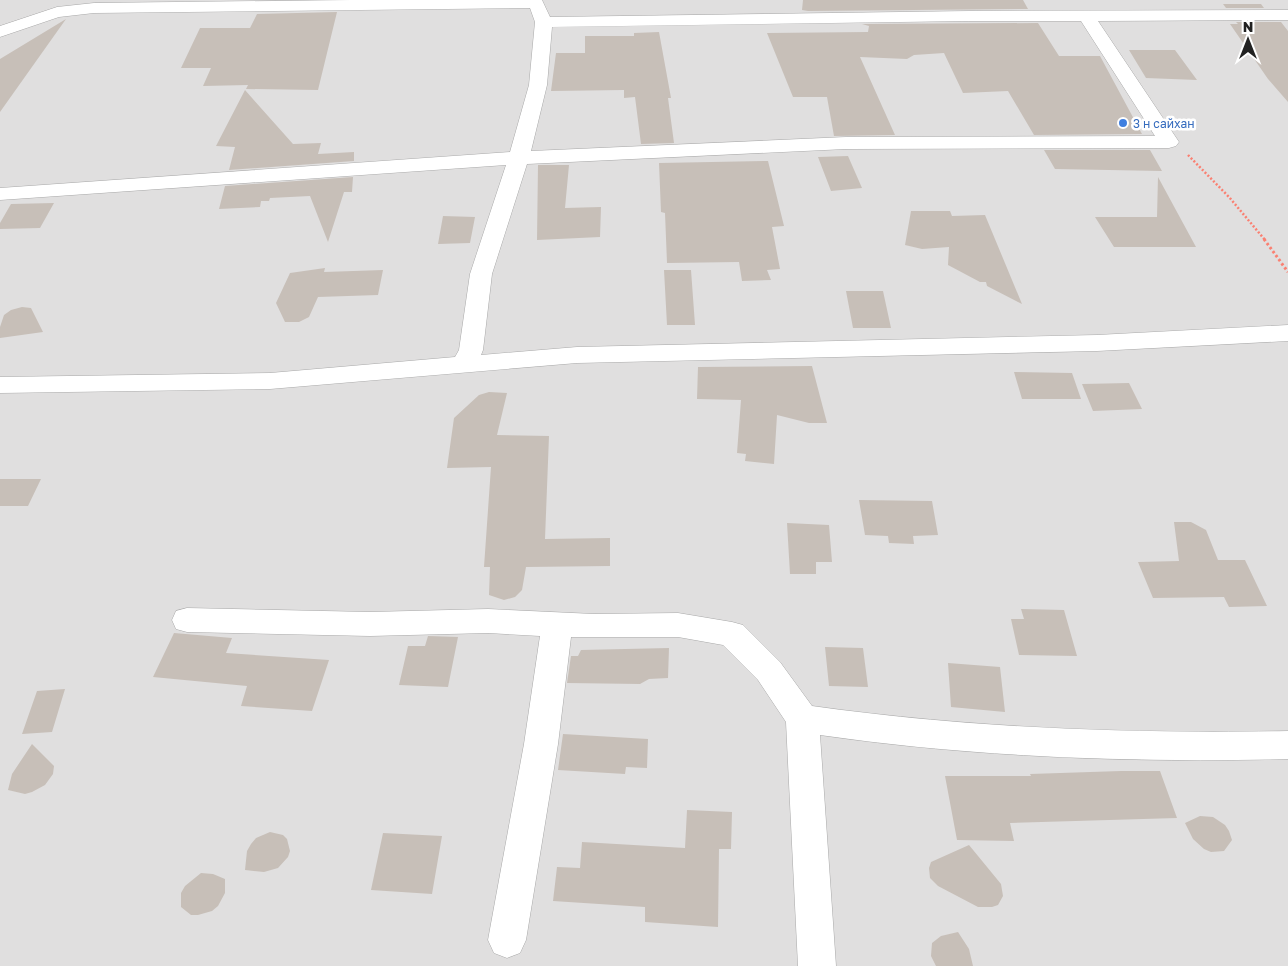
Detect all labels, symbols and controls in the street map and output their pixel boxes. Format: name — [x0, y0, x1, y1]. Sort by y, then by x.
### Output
north arrow — [1223, 15, 1273, 65]
text: N — [1243, 18, 1253, 35]
place label: 3 н сайхан — [1133, 116, 1195, 131]
marker: 3 н сайхан — [1117, 117, 1129, 129]

